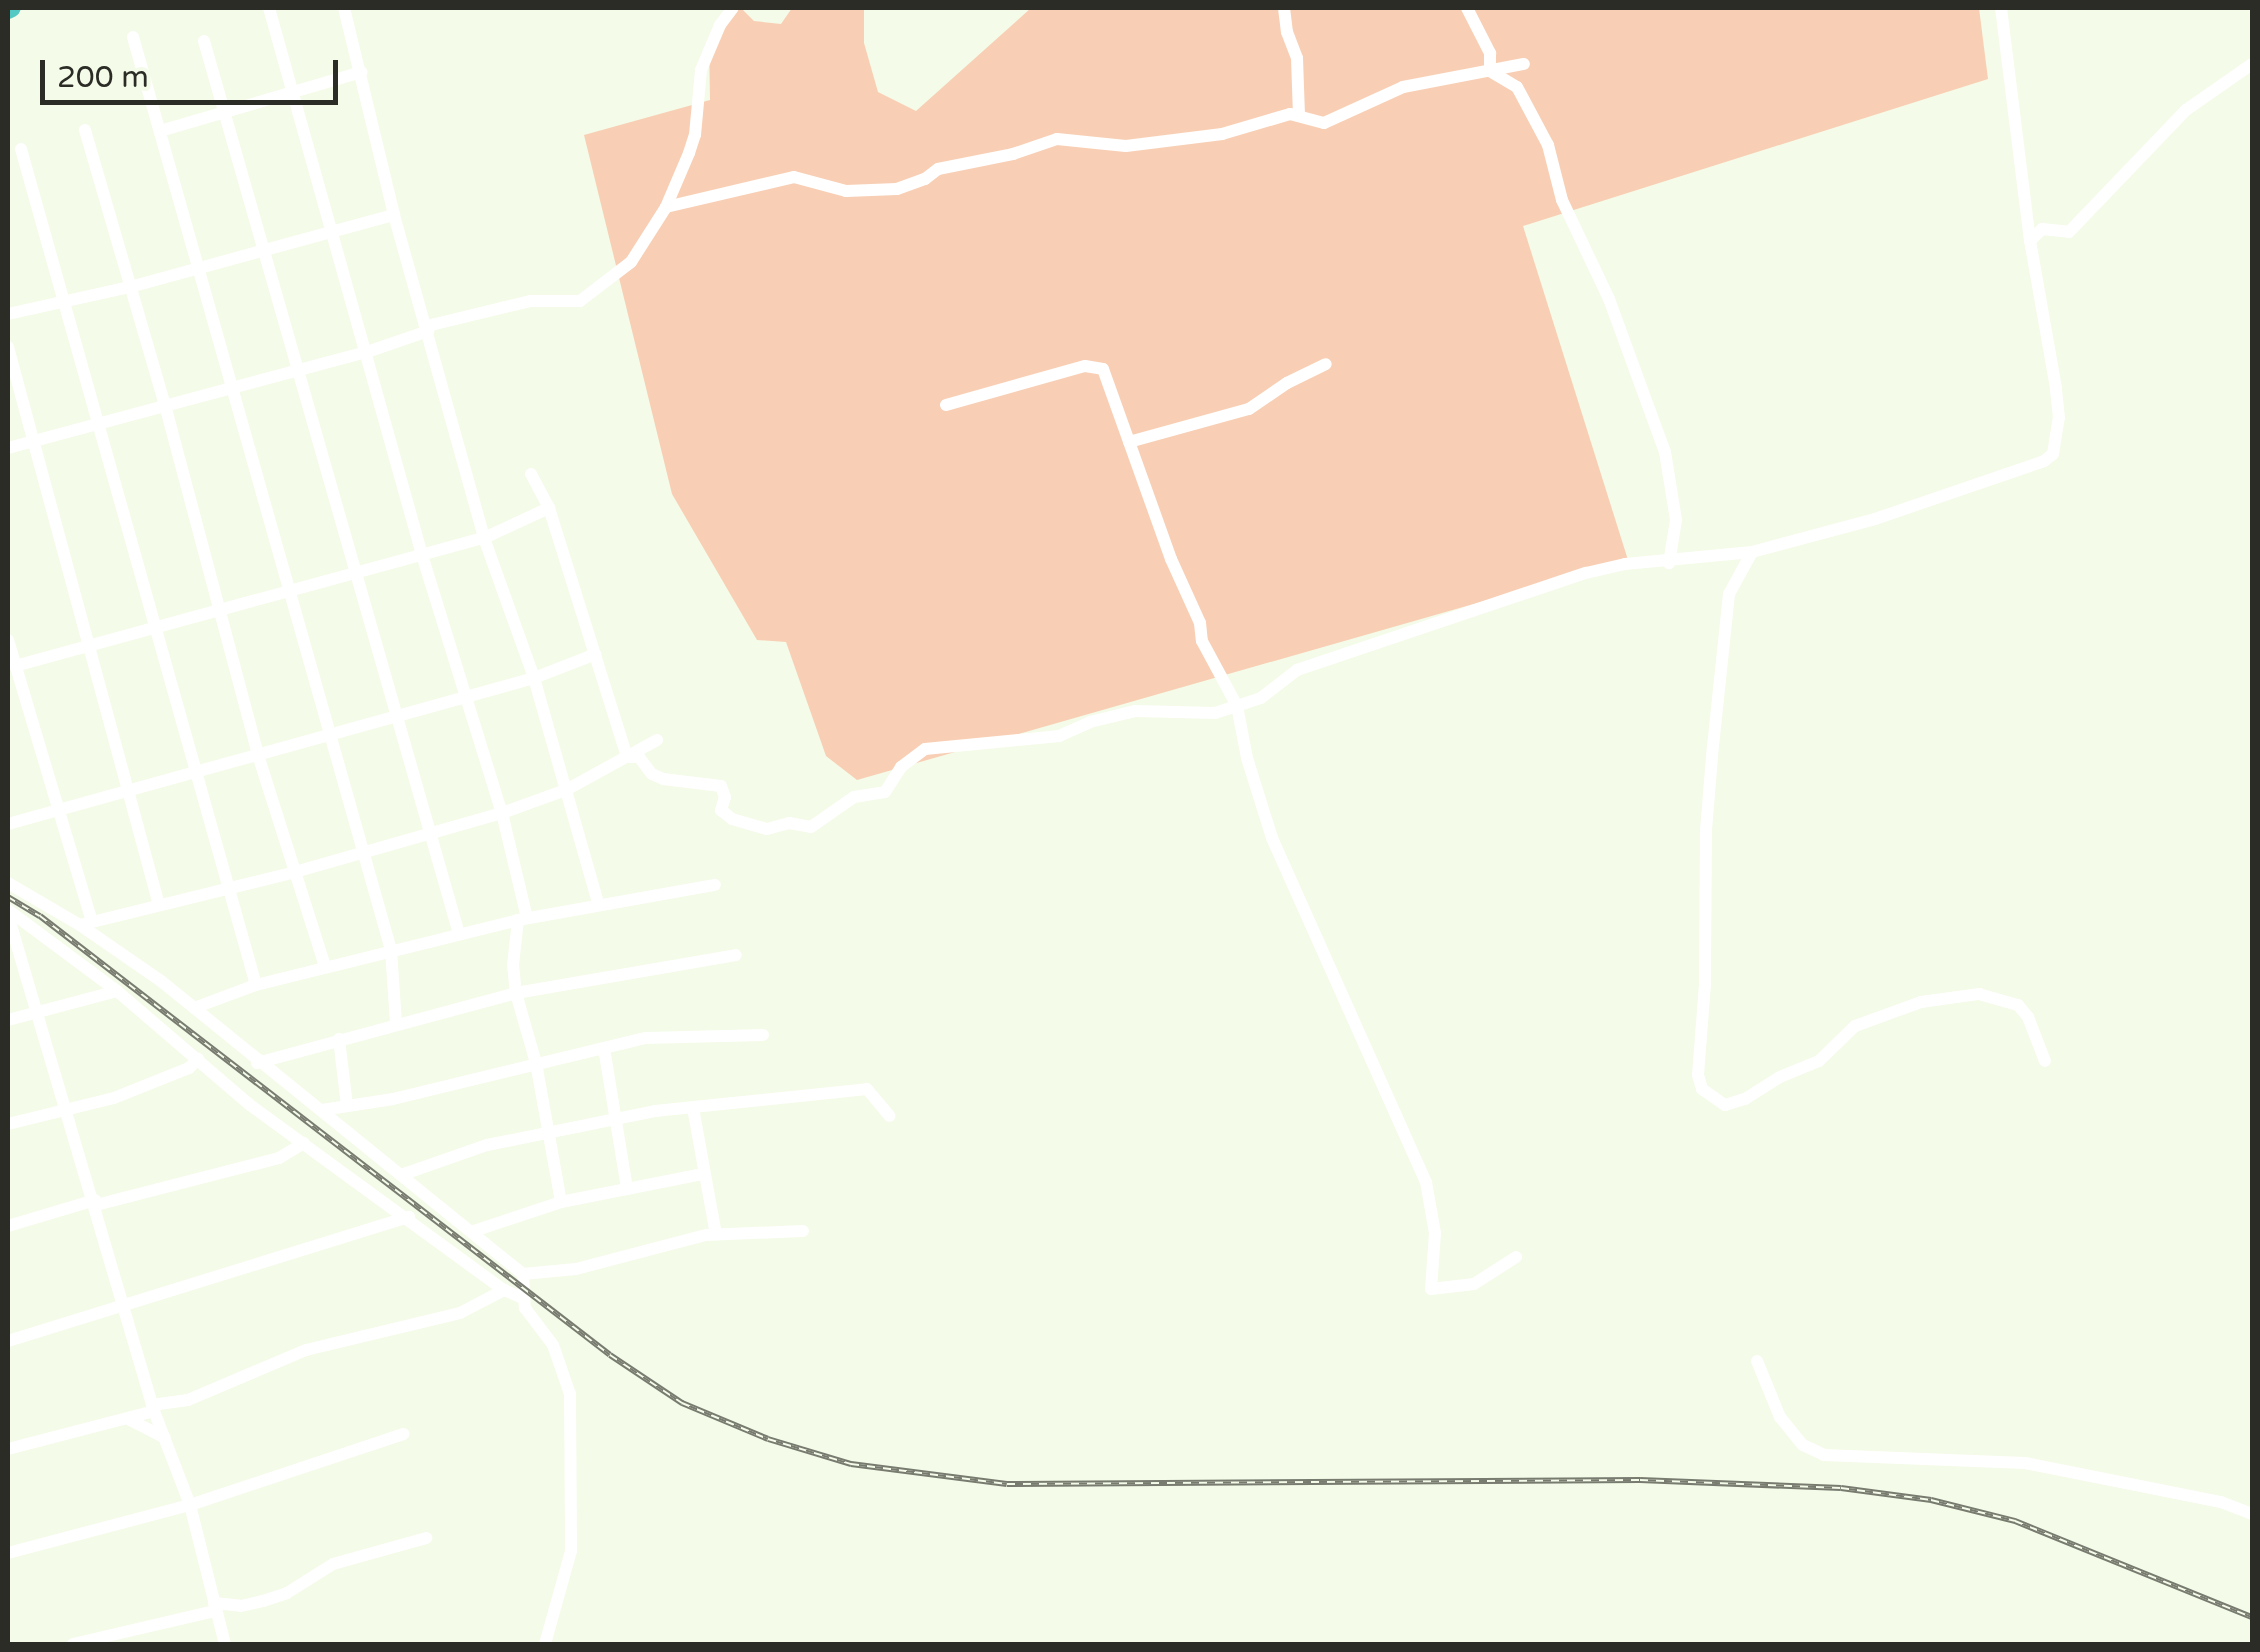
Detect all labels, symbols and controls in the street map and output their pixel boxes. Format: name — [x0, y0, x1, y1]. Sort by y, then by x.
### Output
scale bar — [45, 40, 342, 102]
text: 200 m — [57, 59, 149, 96]

